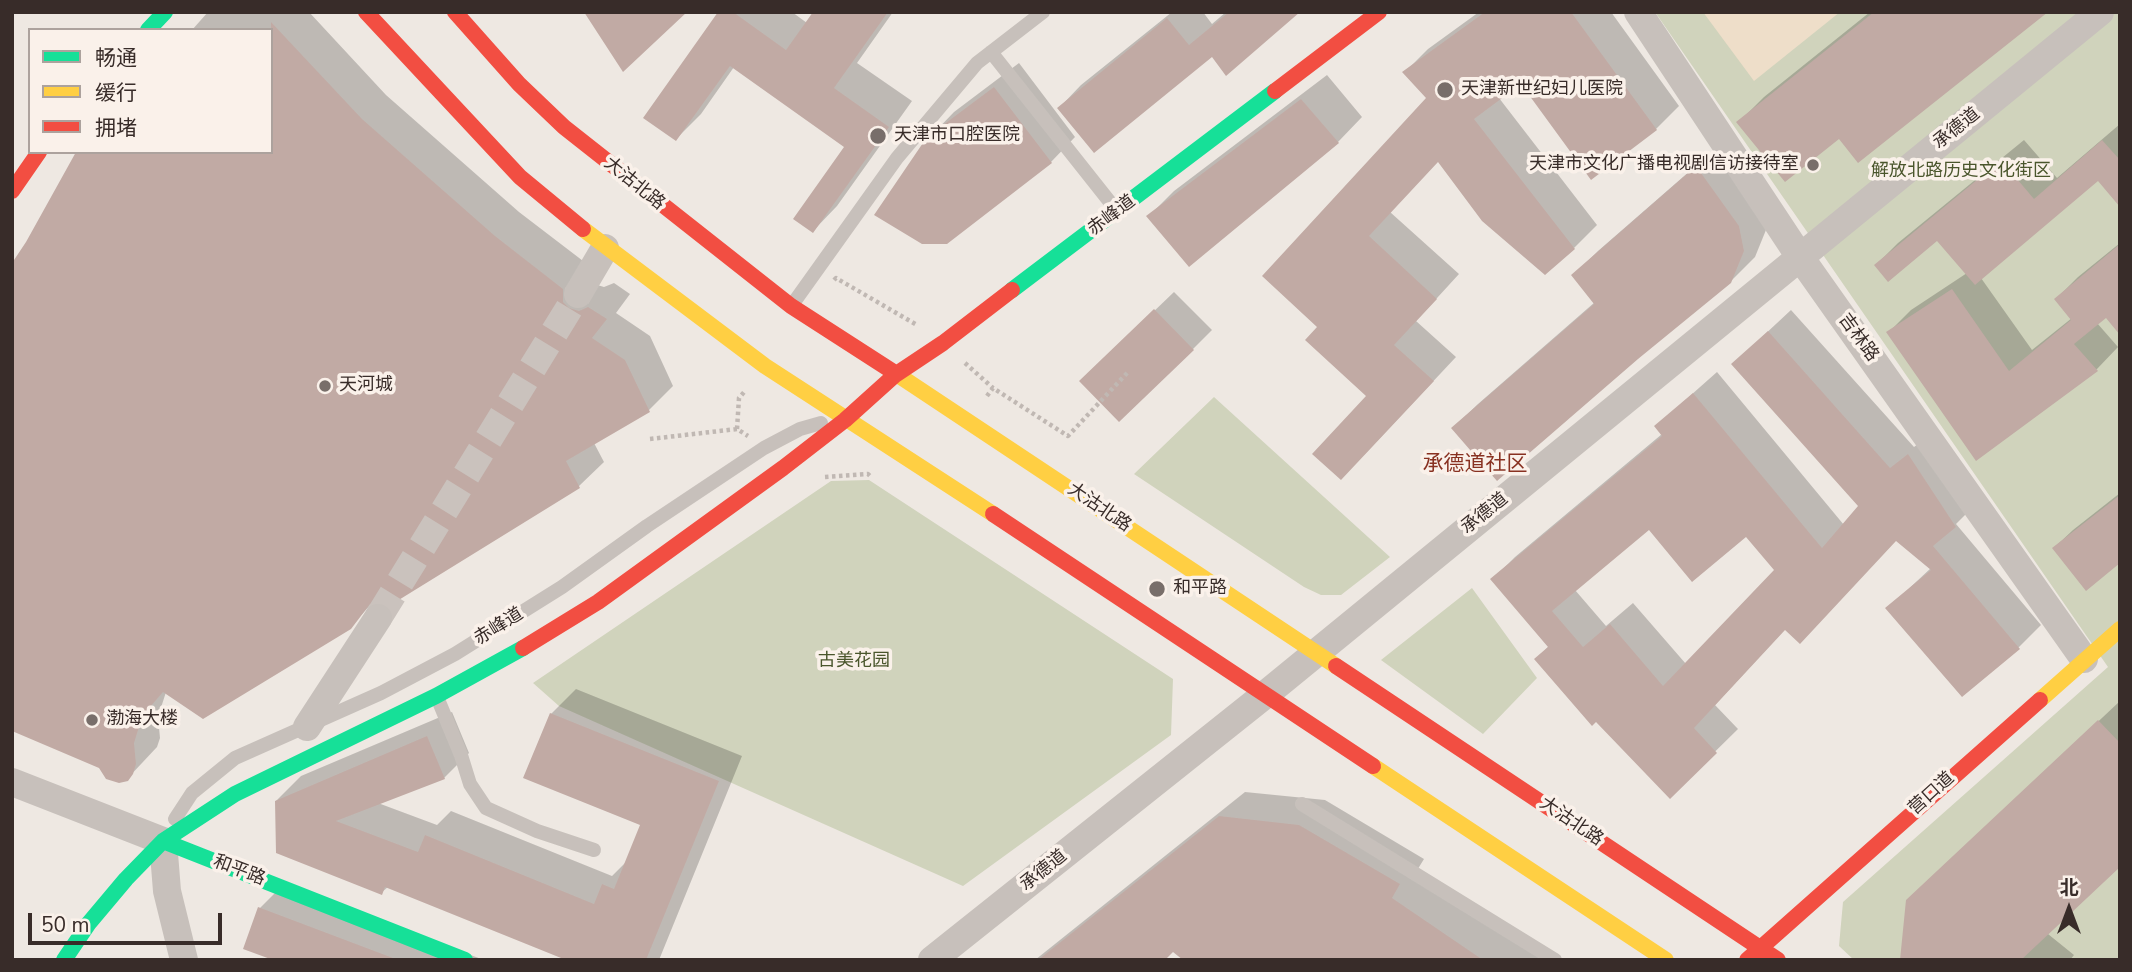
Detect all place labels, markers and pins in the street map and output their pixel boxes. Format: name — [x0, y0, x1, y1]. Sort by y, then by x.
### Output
place label: 天津新世纪妇儿医院 — [1461, 79, 1623, 101]
marker: 天津新世纪妇儿医院 — [1435, 80, 1455, 100]
place label: 天津市口腔医院 — [894, 125, 1020, 147]
marker: 天津市口腔医院 — [868, 126, 888, 146]
place label: 天津市文化广播电视剧信访接待室 — [1529, 154, 1799, 176]
marker: 天津市文化广播电视剧信访接待室 — [1805, 157, 1821, 173]
place label: 天河城 — [339, 375, 393, 397]
marker: 天河城 — [317, 378, 333, 394]
place label: 和平路 — [1173, 578, 1227, 600]
marker: 和平路 — [1147, 579, 1167, 599]
place label: 渤海大楼 — [106, 709, 178, 731]
marker: 渤海大楼 — [84, 712, 100, 728]

